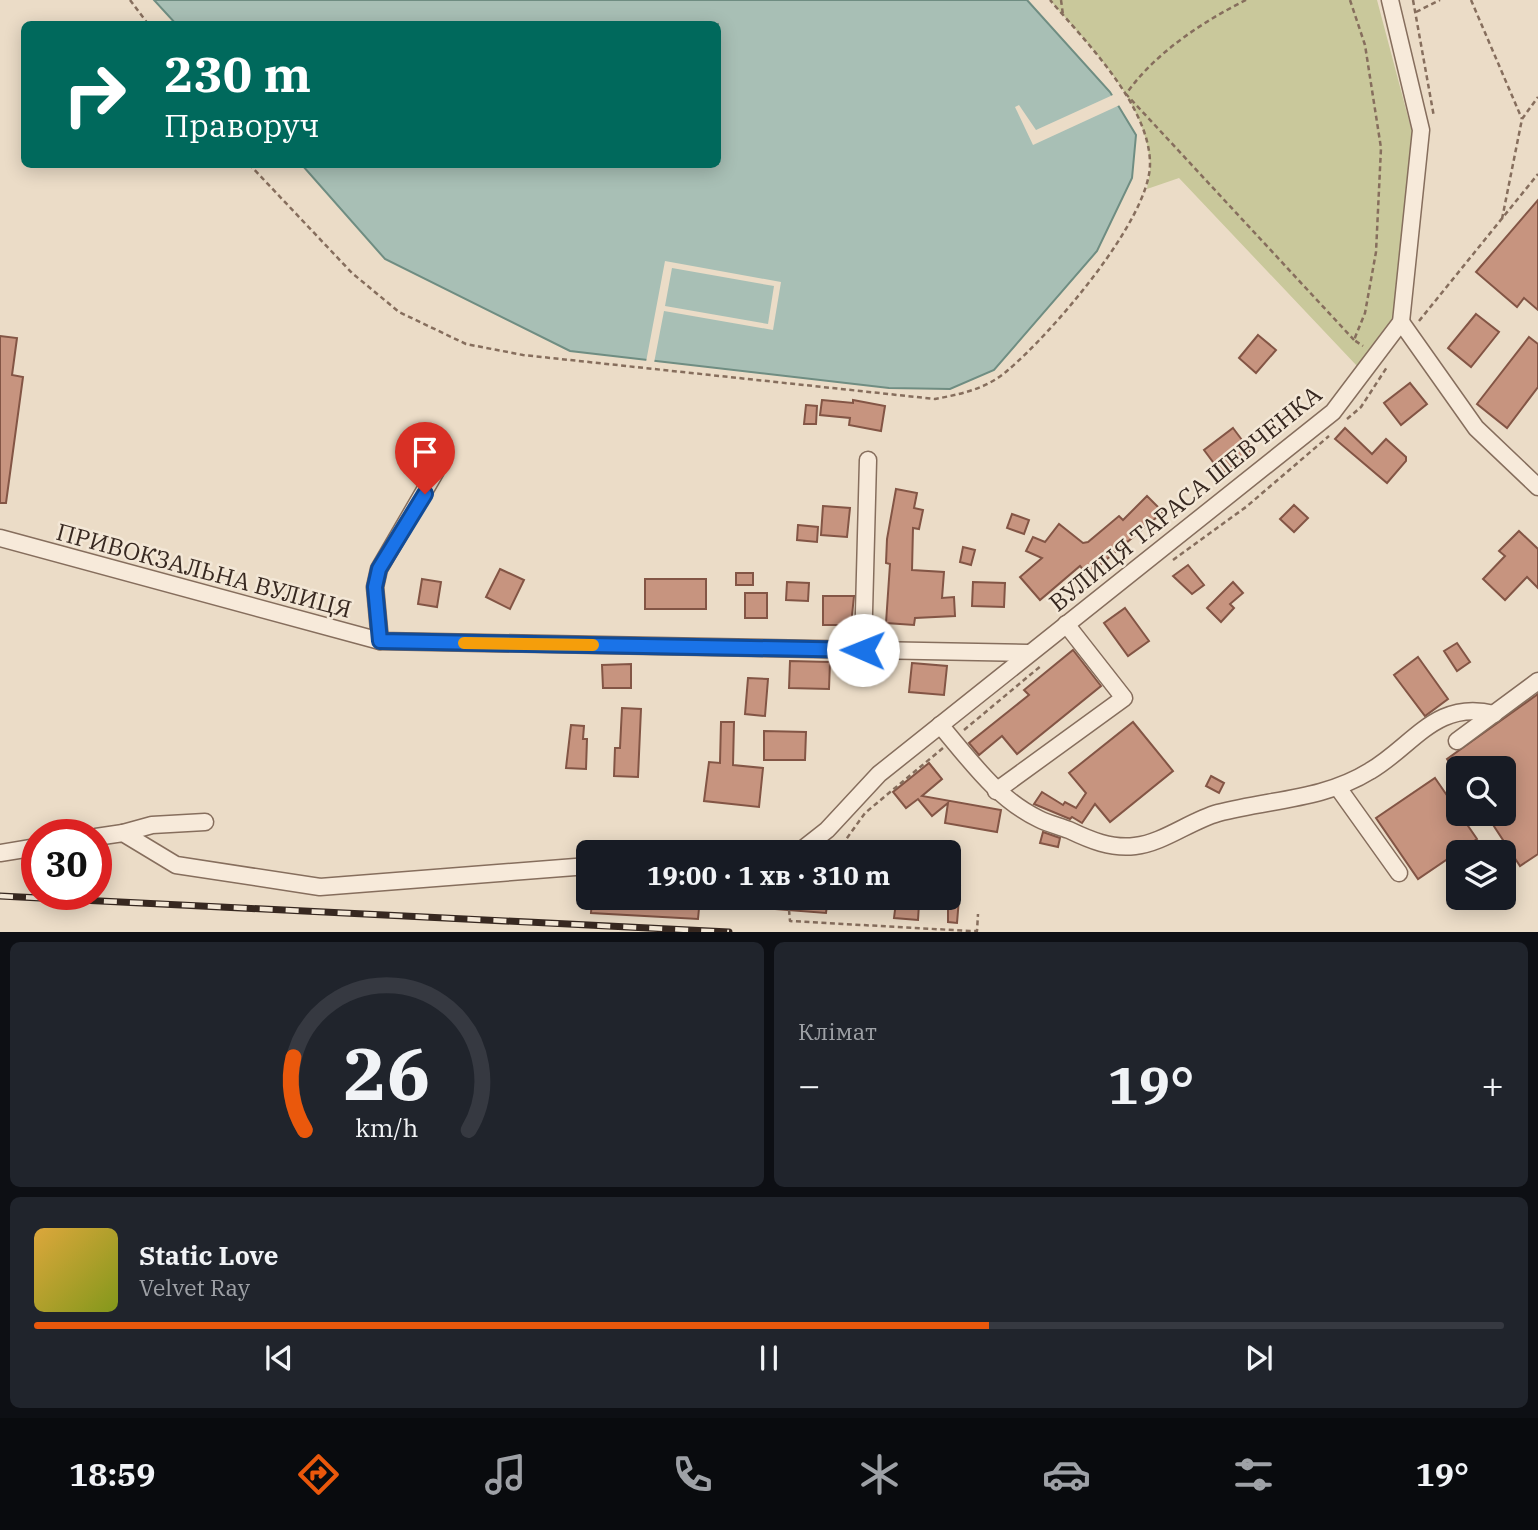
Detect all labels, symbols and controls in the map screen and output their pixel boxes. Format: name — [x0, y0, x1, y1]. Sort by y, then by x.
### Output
text: 230 m — [164, 42, 311, 105]
icon: right — [49, 49, 140, 140]
text: Праворуч — [164, 104, 320, 146]
street label: ВУЛИЦЯ ТАРАСА ШЕВЧЕНКА — [1042, 378, 1328, 618]
pin — [395, 422, 455, 494]
icon: arrive — [406, 433, 444, 471]
street label: ПРИВОКЗАЛЬНА ВУЛИЦЯ — [53, 515, 355, 625]
position arrow — [826, 613, 900, 687]
map controls — [1446, 756, 1516, 910]
button: search — [1446, 756, 1516, 826]
speed limit sign: 30 — [21, 819, 112, 910]
button: layers — [1446, 840, 1516, 910]
text: 19:00 · 1 хв · 310 m — [647, 858, 890, 892]
text: Клімат — [798, 1016, 877, 1046]
text: 26 — [343, 1026, 431, 1121]
text: 19° — [1108, 1051, 1194, 1118]
text: − — [798, 1060, 821, 1109]
text: + — [1481, 1060, 1504, 1109]
text: km/h — [355, 1111, 419, 1144]
text: Static Love — [139, 1238, 278, 1272]
text: Velvet Ray — [139, 1272, 250, 1302]
icon: previous — [260, 1339, 298, 1377]
icon: pause — [750, 1339, 788, 1377]
icon: next — [1240, 1339, 1278, 1377]
icon: directions — [294, 1450, 343, 1499]
icon: music — [481, 1450, 530, 1499]
icon: phone — [668, 1450, 717, 1499]
icon: climate — [855, 1450, 904, 1499]
icon: car — [1042, 1450, 1091, 1499]
icon: filters — [1229, 1450, 1278, 1499]
text: 18:59 — [69, 1453, 156, 1495]
text: 19° — [1416, 1453, 1469, 1495]

